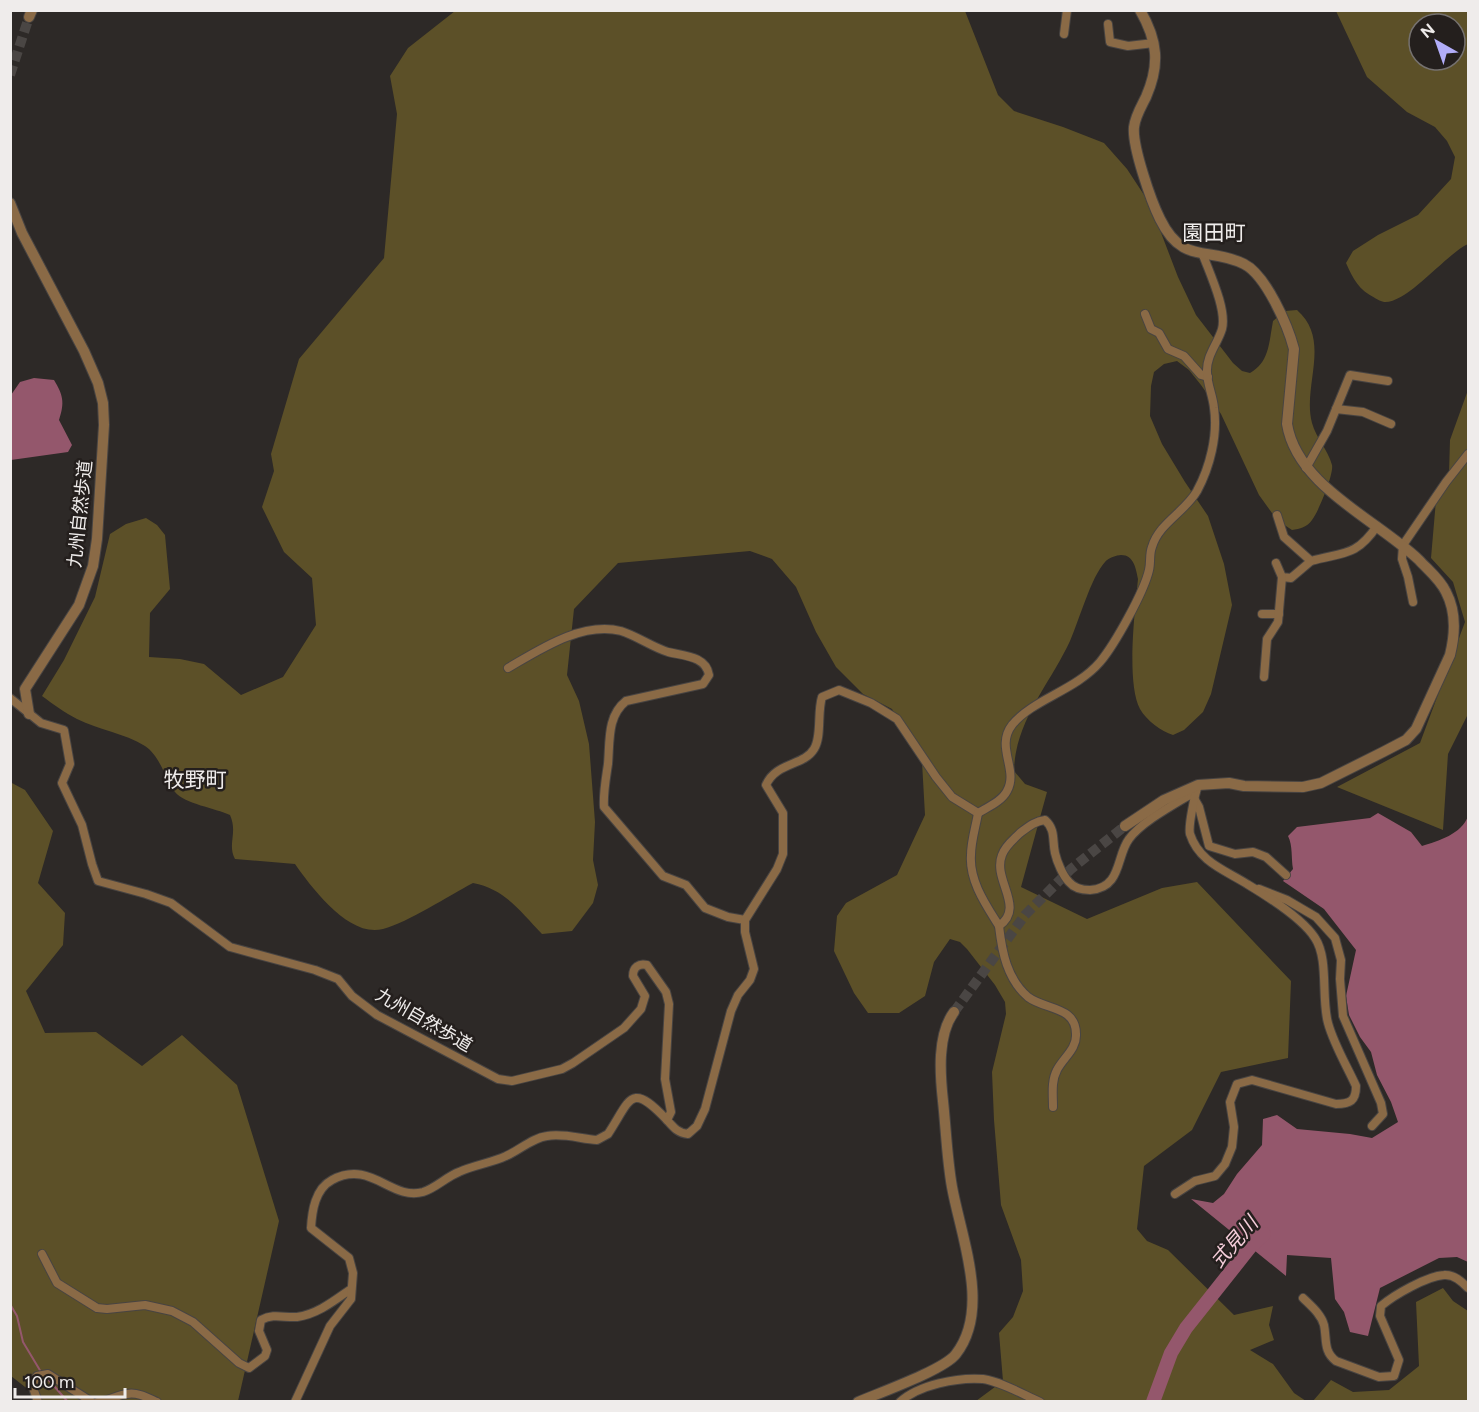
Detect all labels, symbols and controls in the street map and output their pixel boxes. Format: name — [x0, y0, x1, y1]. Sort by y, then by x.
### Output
north arrow — [1407, 12, 1467, 72]
text: N — [1417, 20, 1439, 42]
district label: 園田町 — [1183, 220, 1246, 245]
street label: 九州自然歩道 — [63, 459, 97, 569]
district label: 牧野町 — [164, 767, 227, 792]
street label: 九州自然歩道 — [372, 983, 476, 1057]
water label: 式見川 — [1205, 1210, 1264, 1273]
scale bar — [15, 1361, 124, 1399]
text: 100 m — [24, 1371, 74, 1393]

